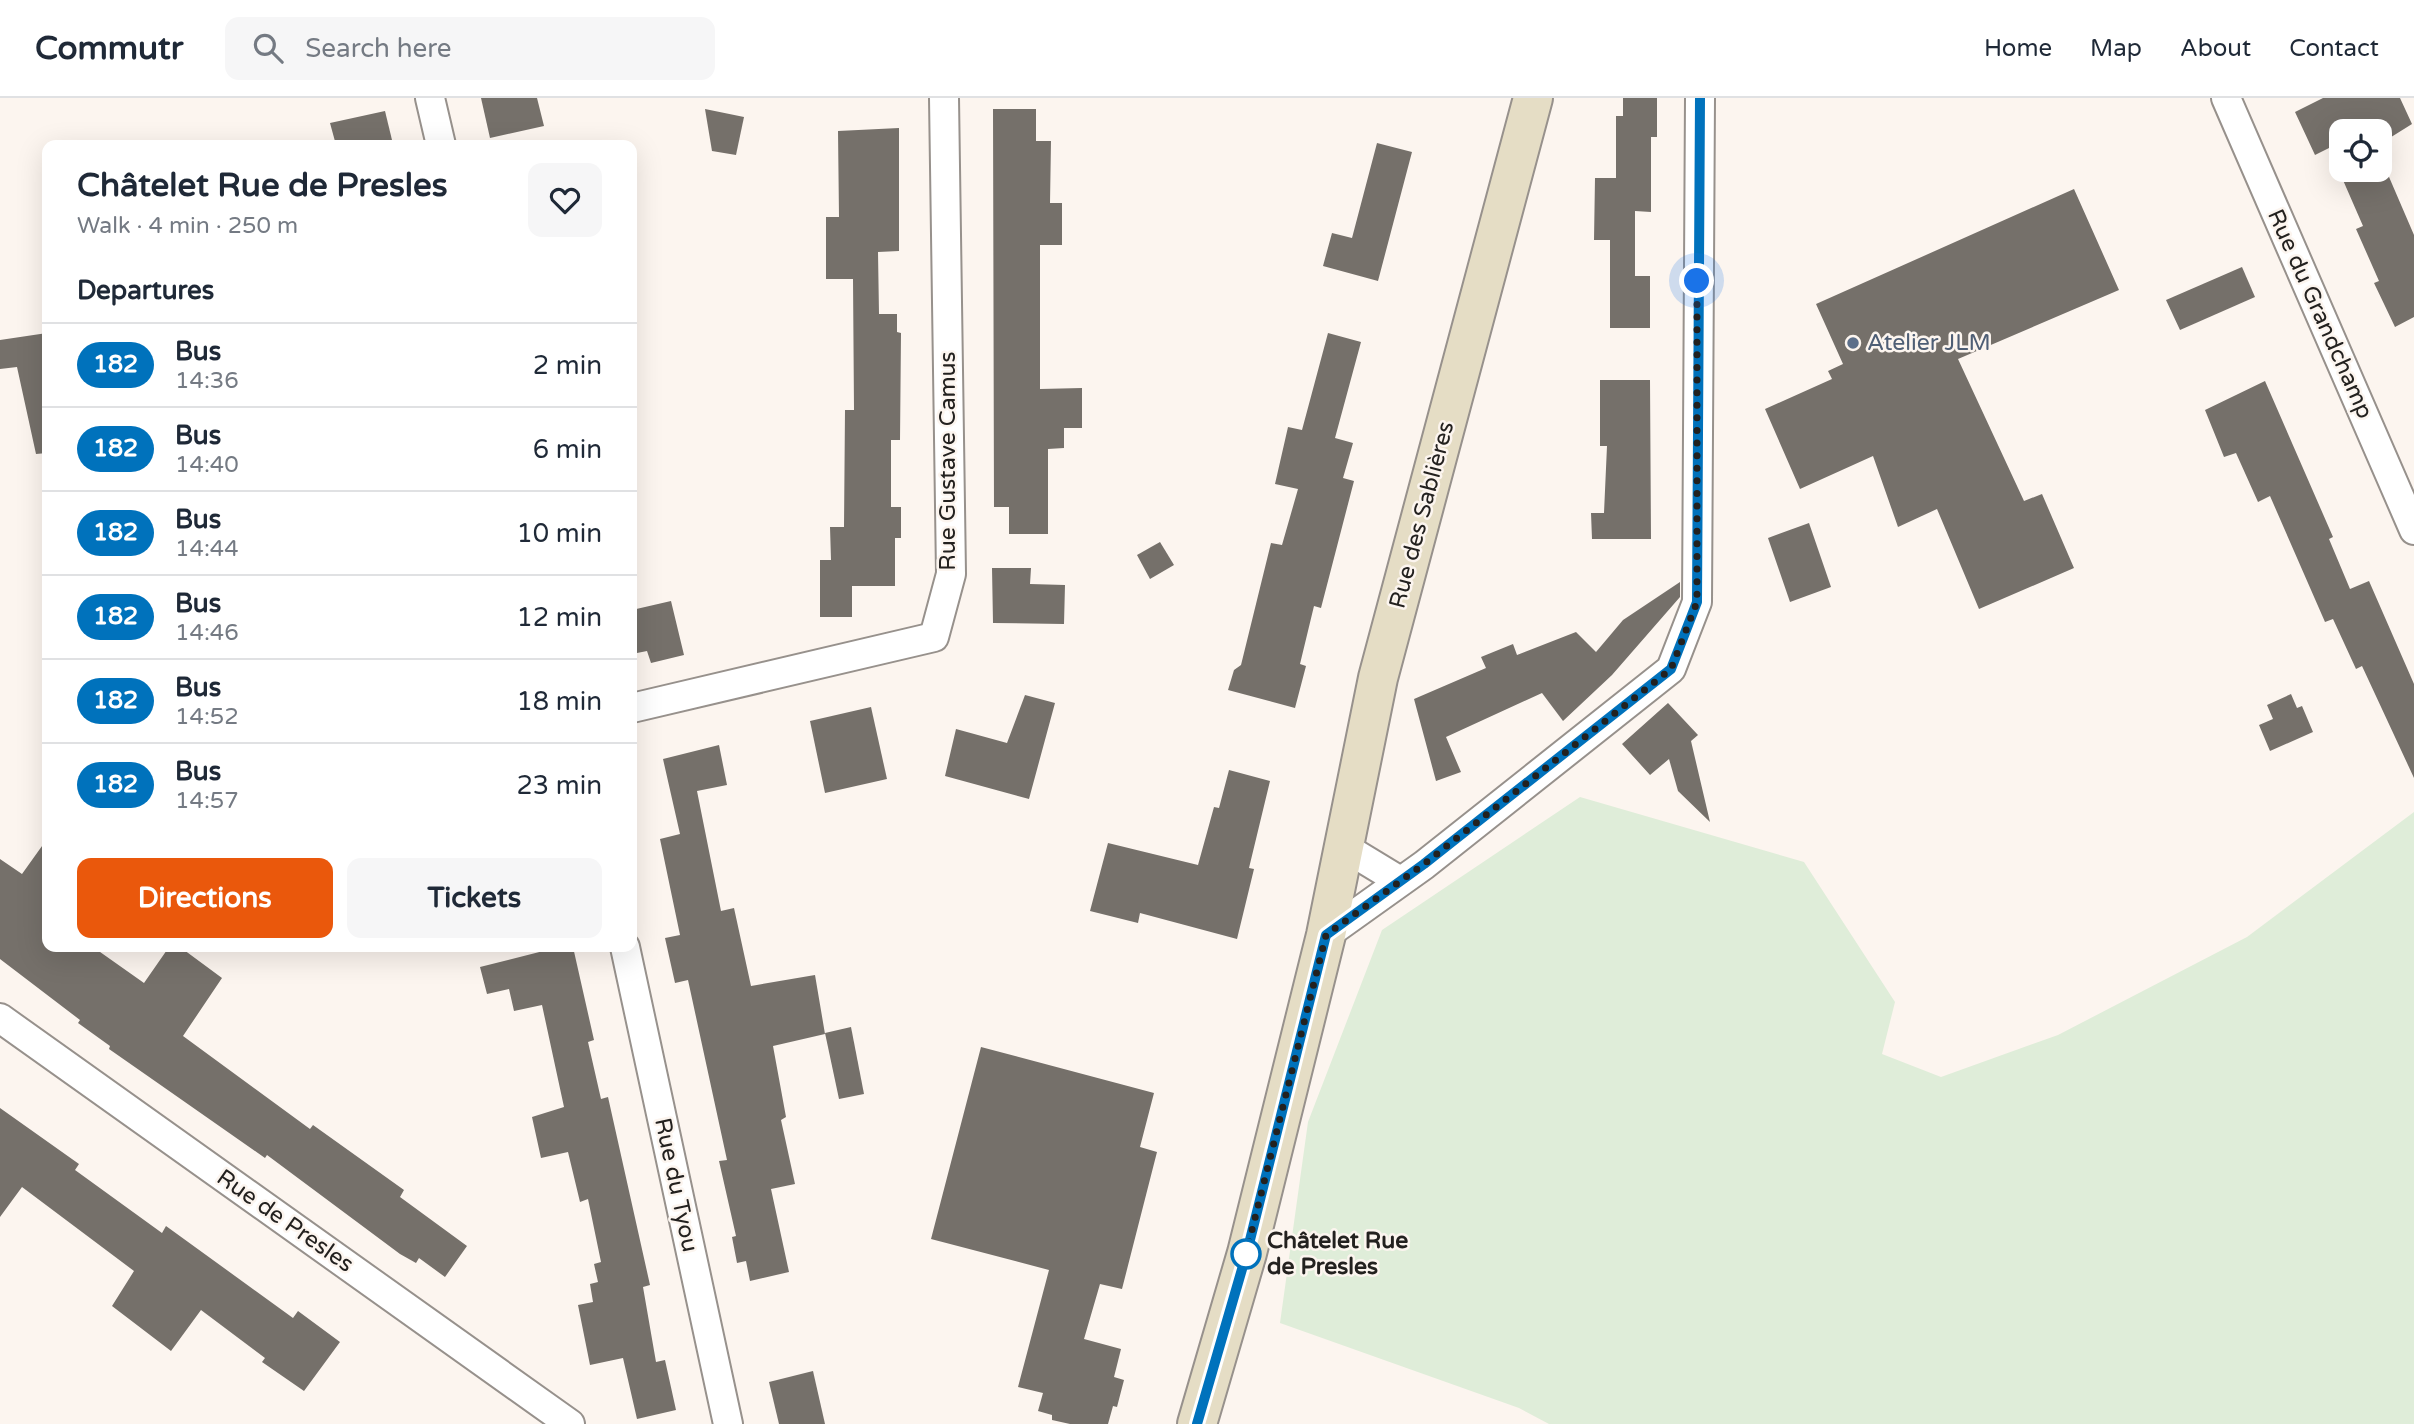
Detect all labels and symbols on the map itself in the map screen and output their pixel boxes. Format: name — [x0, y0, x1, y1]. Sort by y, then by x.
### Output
street label: Rue du Grandchamp — [2261, 205, 2379, 423]
your location — [1679, 263, 1714, 298]
place label: Atelier JLM — [1867, 329, 1991, 357]
marker: Atelier JLM — [1845, 335, 1861, 351]
street label: Rue Gustave Camus — [934, 351, 962, 571]
street label: Rue des Sablières — [1384, 418, 1460, 612]
street label: Rue du Tyou — [648, 1115, 704, 1255]
street label: Rue de Presles — [211, 1164, 359, 1278]
place label: Châtelet Rue de Presles — [1267, 1227, 1408, 1281]
marker: Châtelet Rue de Presles — [1231, 1239, 1261, 1269]

